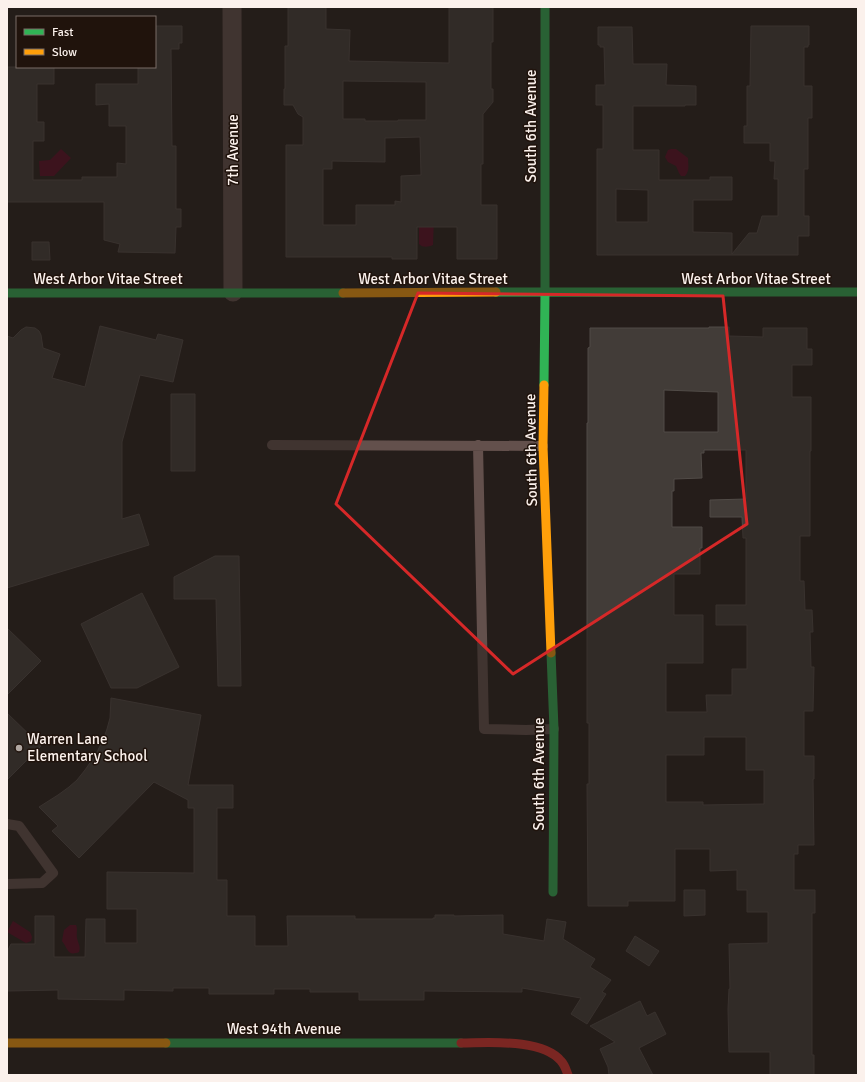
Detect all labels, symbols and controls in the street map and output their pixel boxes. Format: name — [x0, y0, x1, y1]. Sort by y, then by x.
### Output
legend — [16, 16, 156, 68]
text: Fast — [52, 25, 73, 40]
text: Slow — [52, 45, 77, 60]
street label: South 6th Avenue — [522, 70, 540, 182]
street label: 7th Avenue — [224, 114, 242, 186]
street label: West Arbor Vitae Street — [33, 270, 183, 288]
street label: West Arbor Vitae Street — [358, 270, 508, 288]
street label: West Arbor Vitae Street — [681, 270, 831, 288]
street label: South 6th Avenue — [521, 393, 541, 507]
street label: South 6th Avenue — [530, 718, 548, 830]
place label: Warren Lane Elementary School — [27, 730, 148, 765]
marker: Warren Lane Elementary School — [14, 743, 24, 753]
street label: West 94th Avenue — [227, 1020, 341, 1038]

